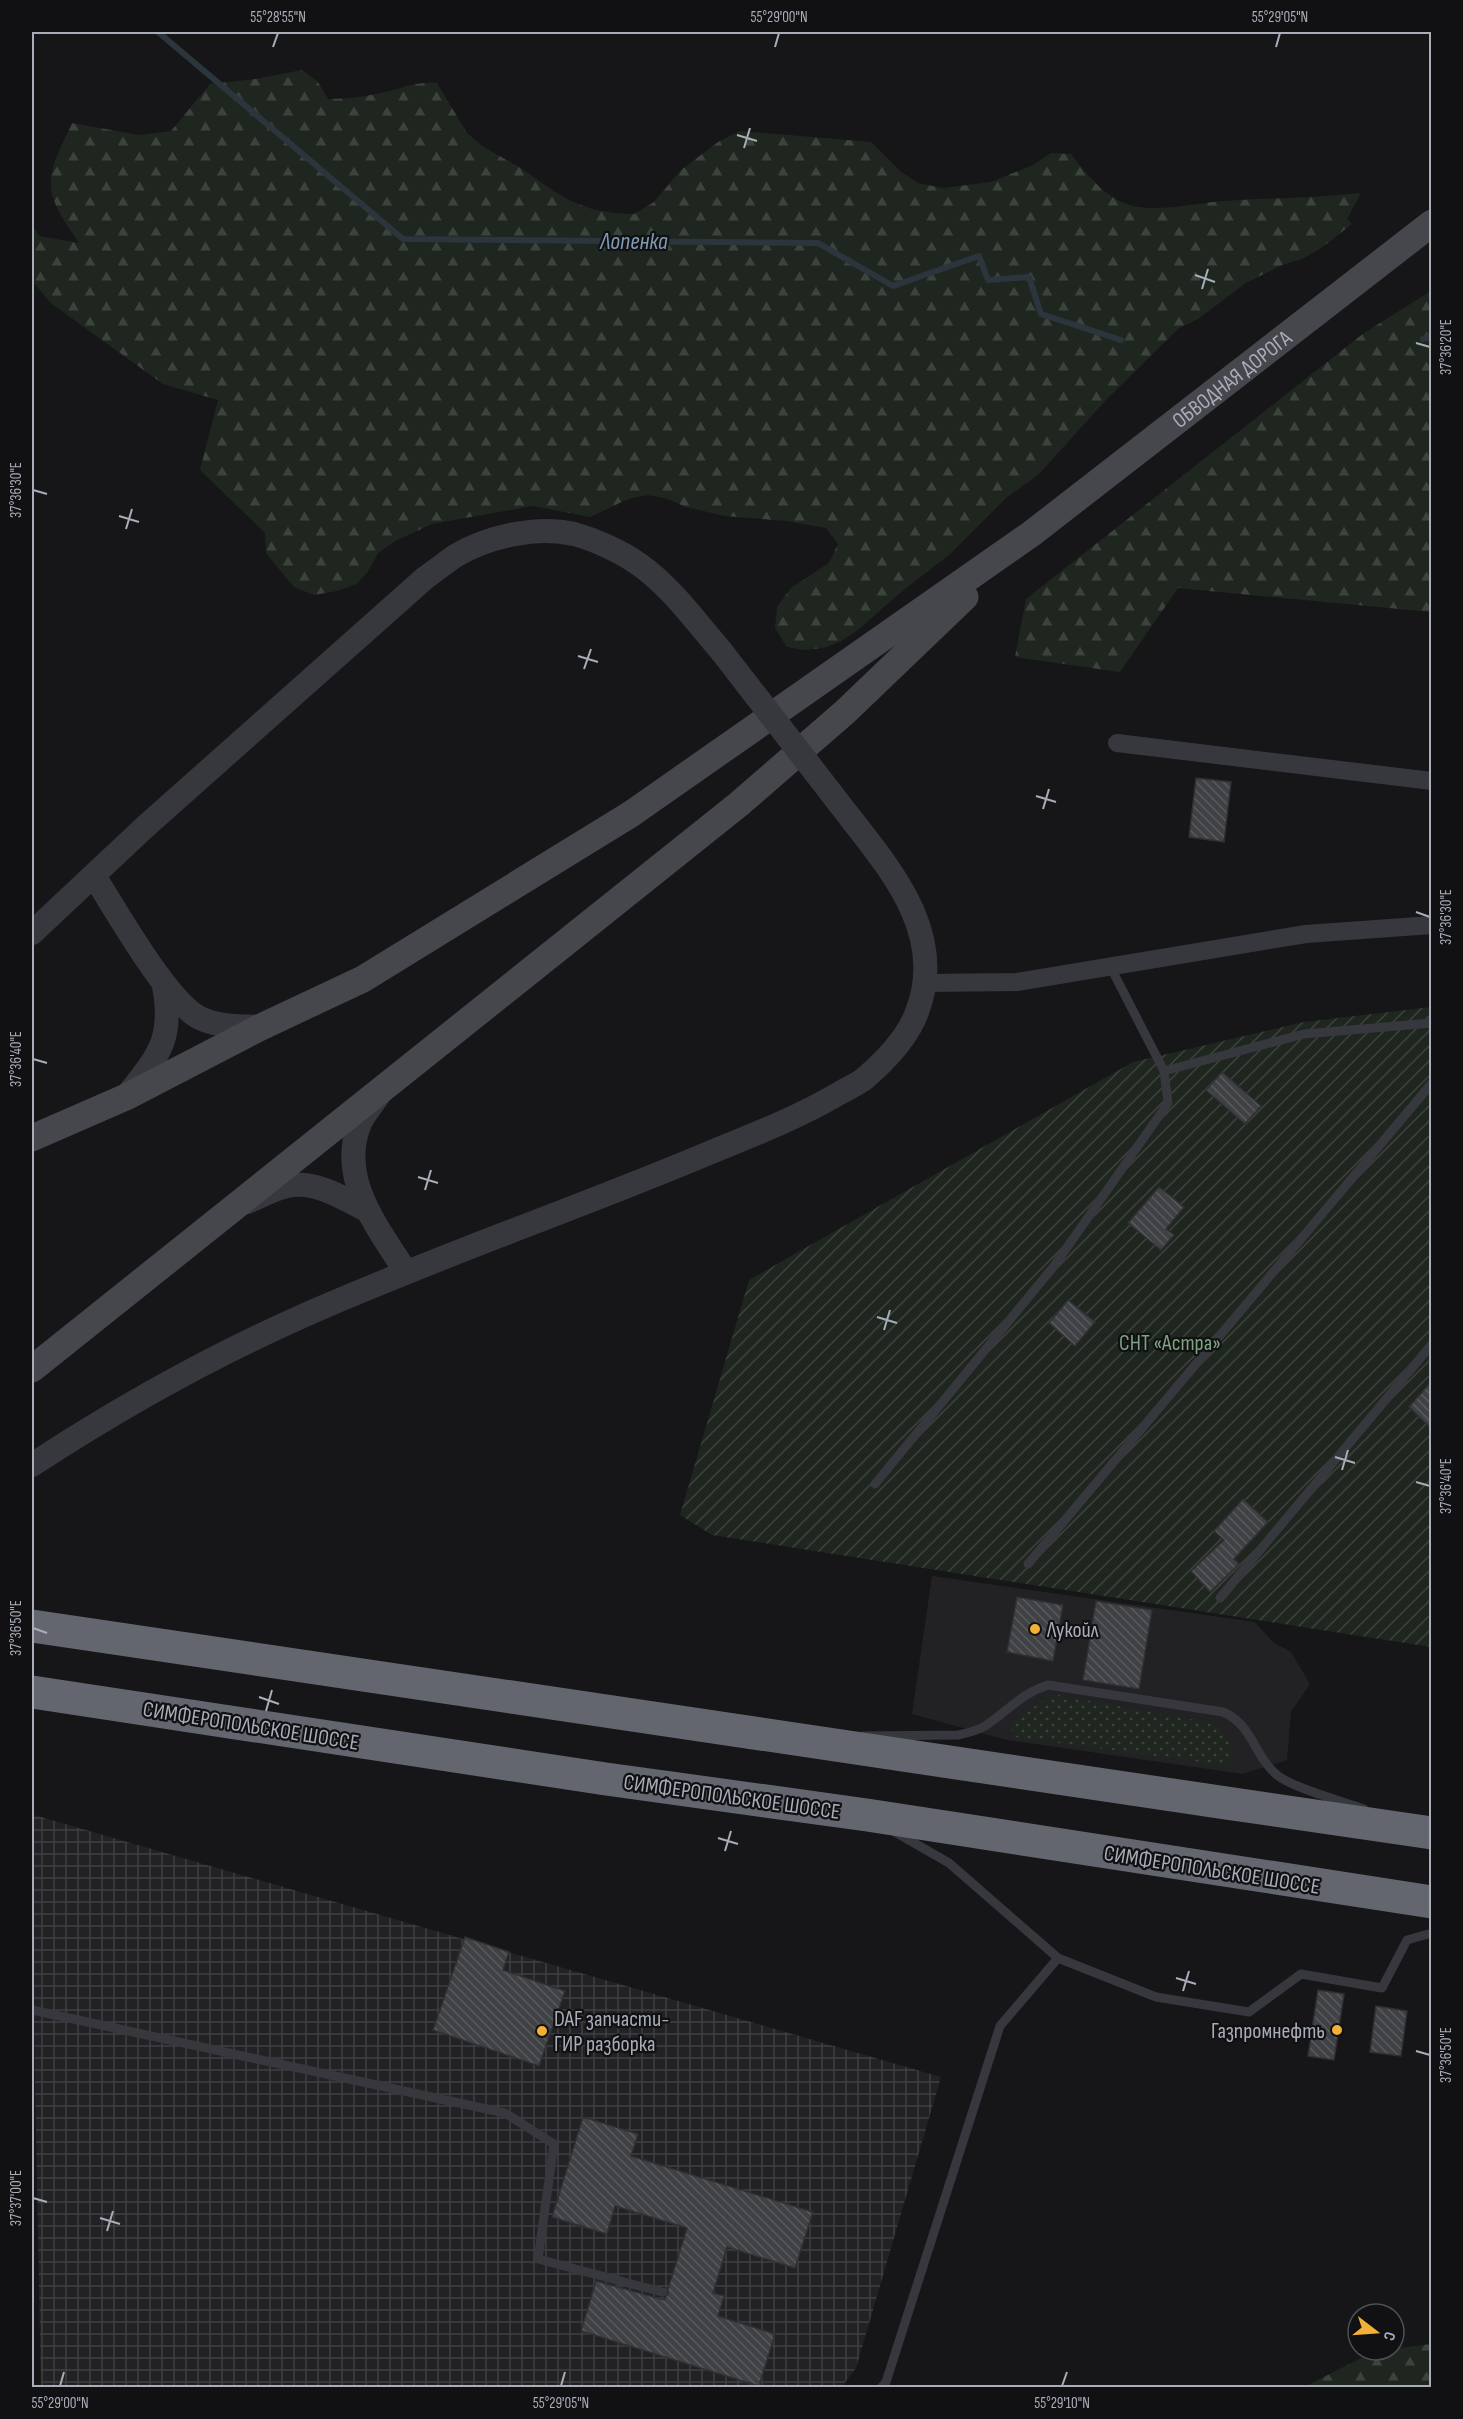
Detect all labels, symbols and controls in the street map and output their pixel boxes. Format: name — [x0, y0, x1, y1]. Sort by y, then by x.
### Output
text: 55°28'55"N — [250, 8, 306, 27]
text: 55°29'00"N — [750, 8, 808, 27]
text: 55°29'05"N — [1252, 8, 1308, 27]
water label: Лопенка — [599, 227, 668, 256]
text: 37°36'20"E — [1437, 319, 1456, 375]
street label: ОБВОДНАЯ ДОРОГА — [1167, 325, 1298, 434]
text: 37°36'30"E — [7, 462, 26, 518]
text: 37°36'30"E — [1437, 889, 1456, 945]
text: 37°36'40"E — [7, 1031, 26, 1087]
park label: СНТ «Астра» — [1119, 1330, 1221, 1357]
text: 37°36'40"E — [1437, 1458, 1456, 1514]
text: 37°36'50"E — [7, 1600, 26, 1656]
place label: Лукойл — [1046, 1617, 1099, 1644]
marker: Лукойл — [1028, 1622, 1042, 1636]
street label: СИМФЕРОПОЛЬСКОЕ ШОССЕ — [141, 1696, 361, 1757]
street label: СИМФЕРОПОЛЬСКОЕ ШОССЕ — [622, 1769, 842, 1826]
street label: СИМФЕРОПОЛЬСКОЕ ШОССЕ — [1102, 1840, 1322, 1901]
place label: DAF запчасти- ГИР разборка — [554, 2006, 669, 2058]
place label: Газпромнефть — [1211, 2018, 1325, 2045]
marker: Газпромнефть — [1330, 2023, 1344, 2037]
marker: DAF запчасти- ГИР разборка — [535, 2024, 549, 2038]
text: 37°36'50"E — [1437, 2027, 1456, 2083]
text: 37°37'00"E — [7, 2170, 26, 2226]
north arrow — [1346, 2302, 1406, 2362]
text: С — [1379, 2329, 1399, 2343]
text: 55°29'00"N — [31, 2394, 89, 2413]
text: 55°29'05"N — [533, 2394, 589, 2413]
text: 55°29'10"N — [1034, 2394, 1090, 2413]

